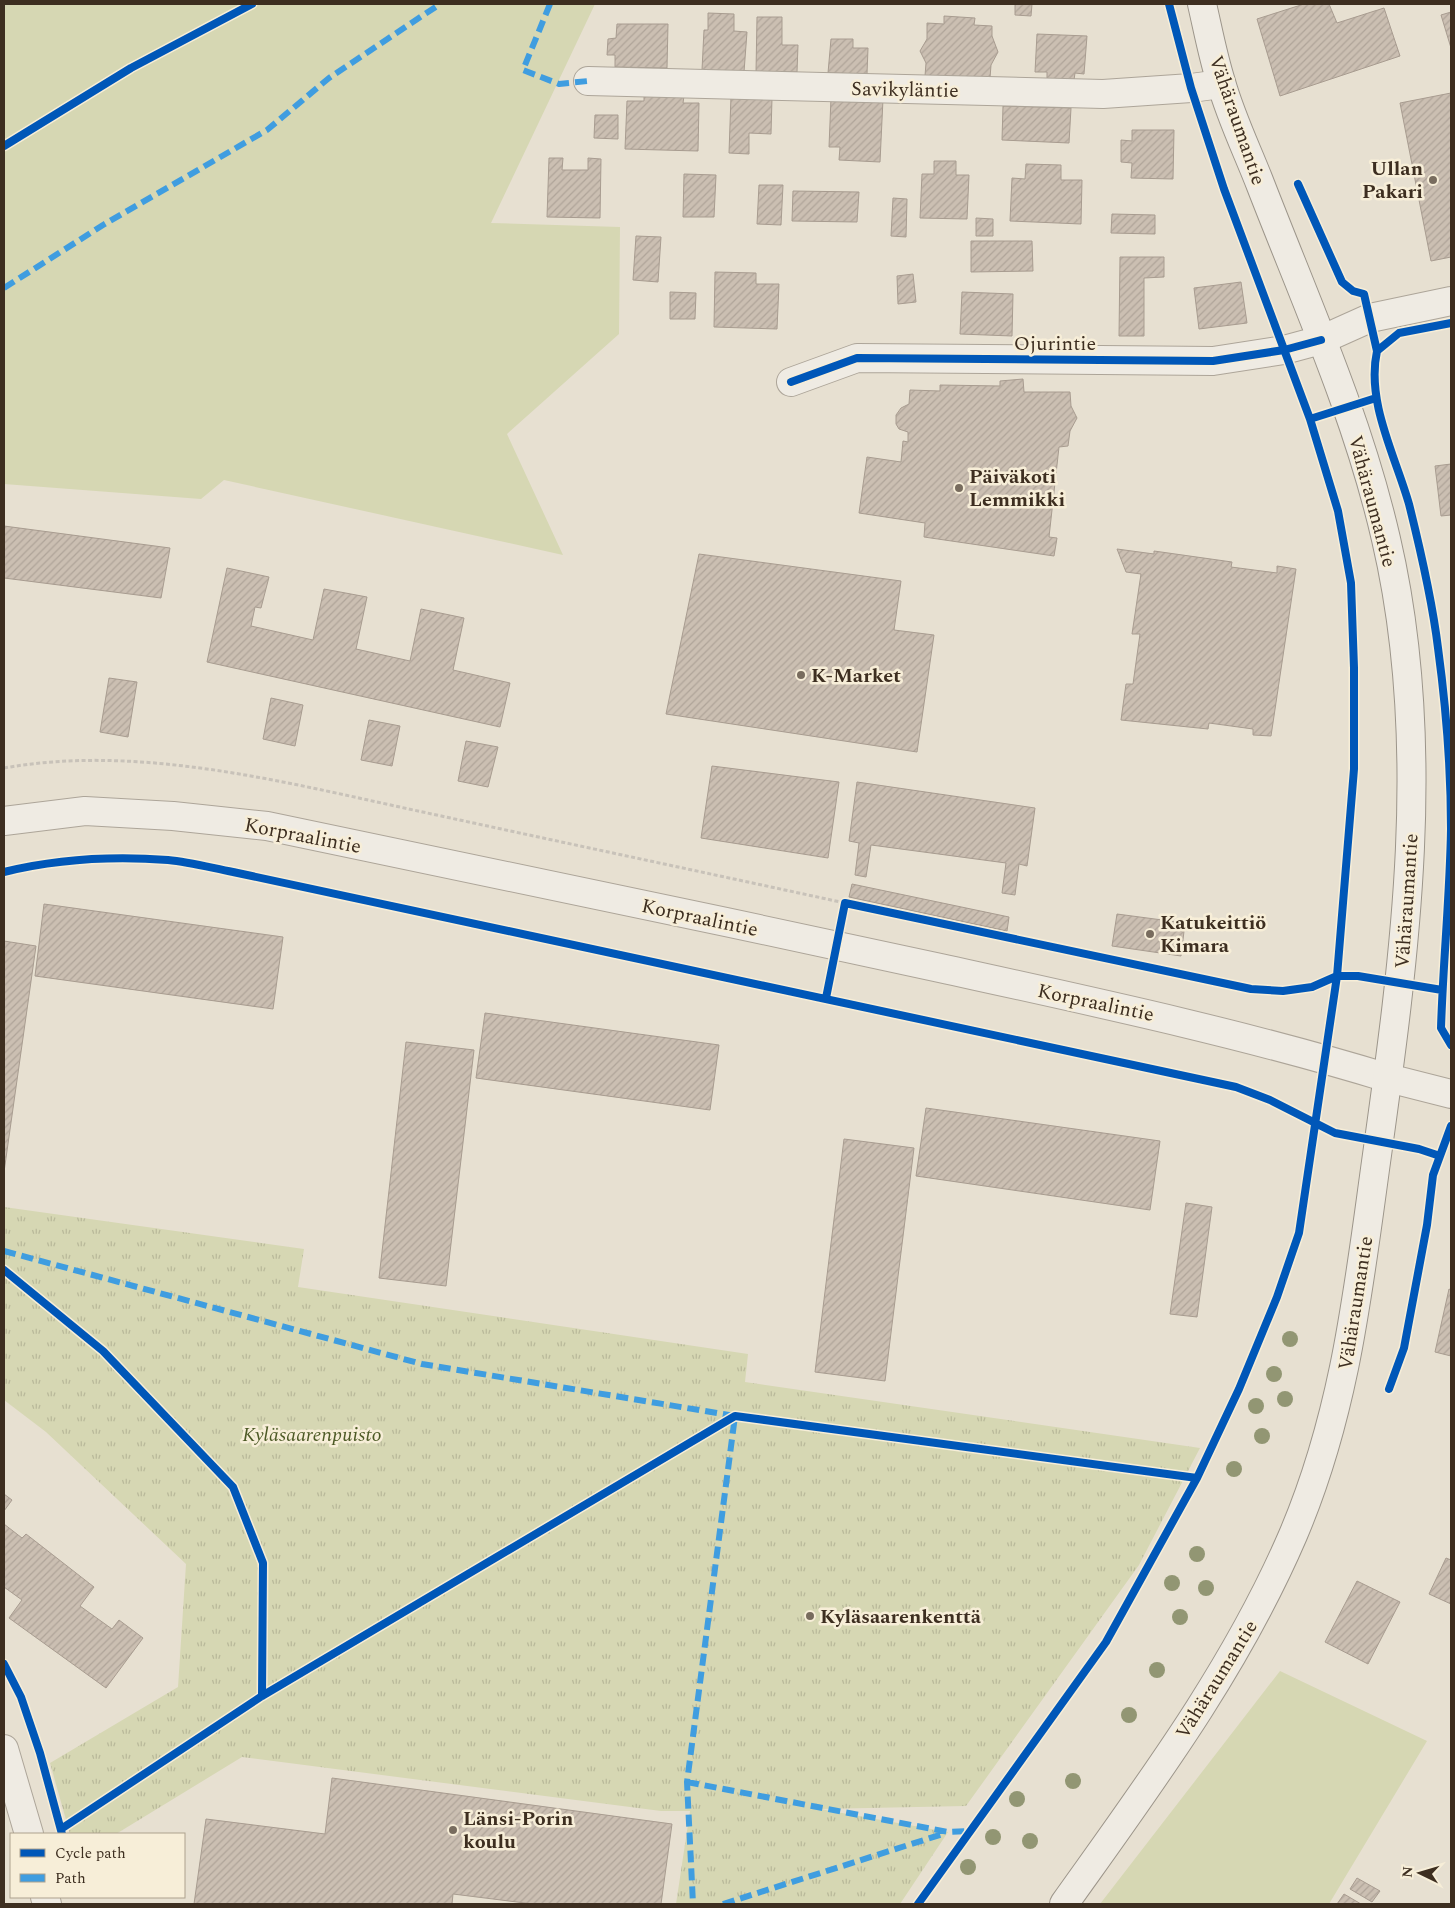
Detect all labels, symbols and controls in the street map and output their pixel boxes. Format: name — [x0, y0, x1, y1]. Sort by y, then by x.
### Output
street label: Vähäraumantie — [1201, 51, 1273, 189]
street label: Savikyläntie — [851, 74, 959, 106]
place label: Ullan Pakari — [1362, 154, 1423, 207]
marker: Ullan Pakari — [1427, 174, 1439, 186]
street label: Ojurintie — [1014, 329, 1096, 359]
street label: Vähäraumantie — [1340, 432, 1404, 571]
place label: Päiväkoti Lemmikki — [969, 462, 1065, 515]
marker: Päiväkoti Lemmikki — [953, 482, 965, 494]
place label: K-Market — [811, 661, 901, 691]
marker: K-Market — [795, 669, 807, 681]
street label: Korpraalintie — [242, 810, 364, 862]
street label: Vähäraumantie — [1387, 832, 1427, 970]
street label: Korpraalintie — [639, 891, 761, 945]
place label: Katukeittiö Kimara — [1160, 908, 1266, 961]
marker: Katukeittiö Kimara — [1144, 928, 1156, 940]
street label: Korpraalintie — [1035, 976, 1157, 1030]
street label: Vähäraumantie — [1331, 1234, 1381, 1372]
park label: Kyläsaarenpuisto — [242, 1420, 382, 1450]
place label: Kyläsaarenkenttä — [820, 1602, 982, 1632]
marker: Kyläsaarenkenttä — [804, 1610, 816, 1622]
street label: Vähäraumantie — [1168, 1614, 1265, 1745]
place label: Länsi-Porin koulu — [463, 1804, 573, 1857]
marker: Länsi-Porin koulu — [447, 1824, 459, 1836]
legend — [10, 1833, 185, 1898]
text: Cycle path — [55, 1842, 126, 1865]
north arrow — [1395, 1848, 1445, 1898]
text: N — [1397, 1865, 1419, 1879]
text: Path — [55, 1867, 86, 1890]

